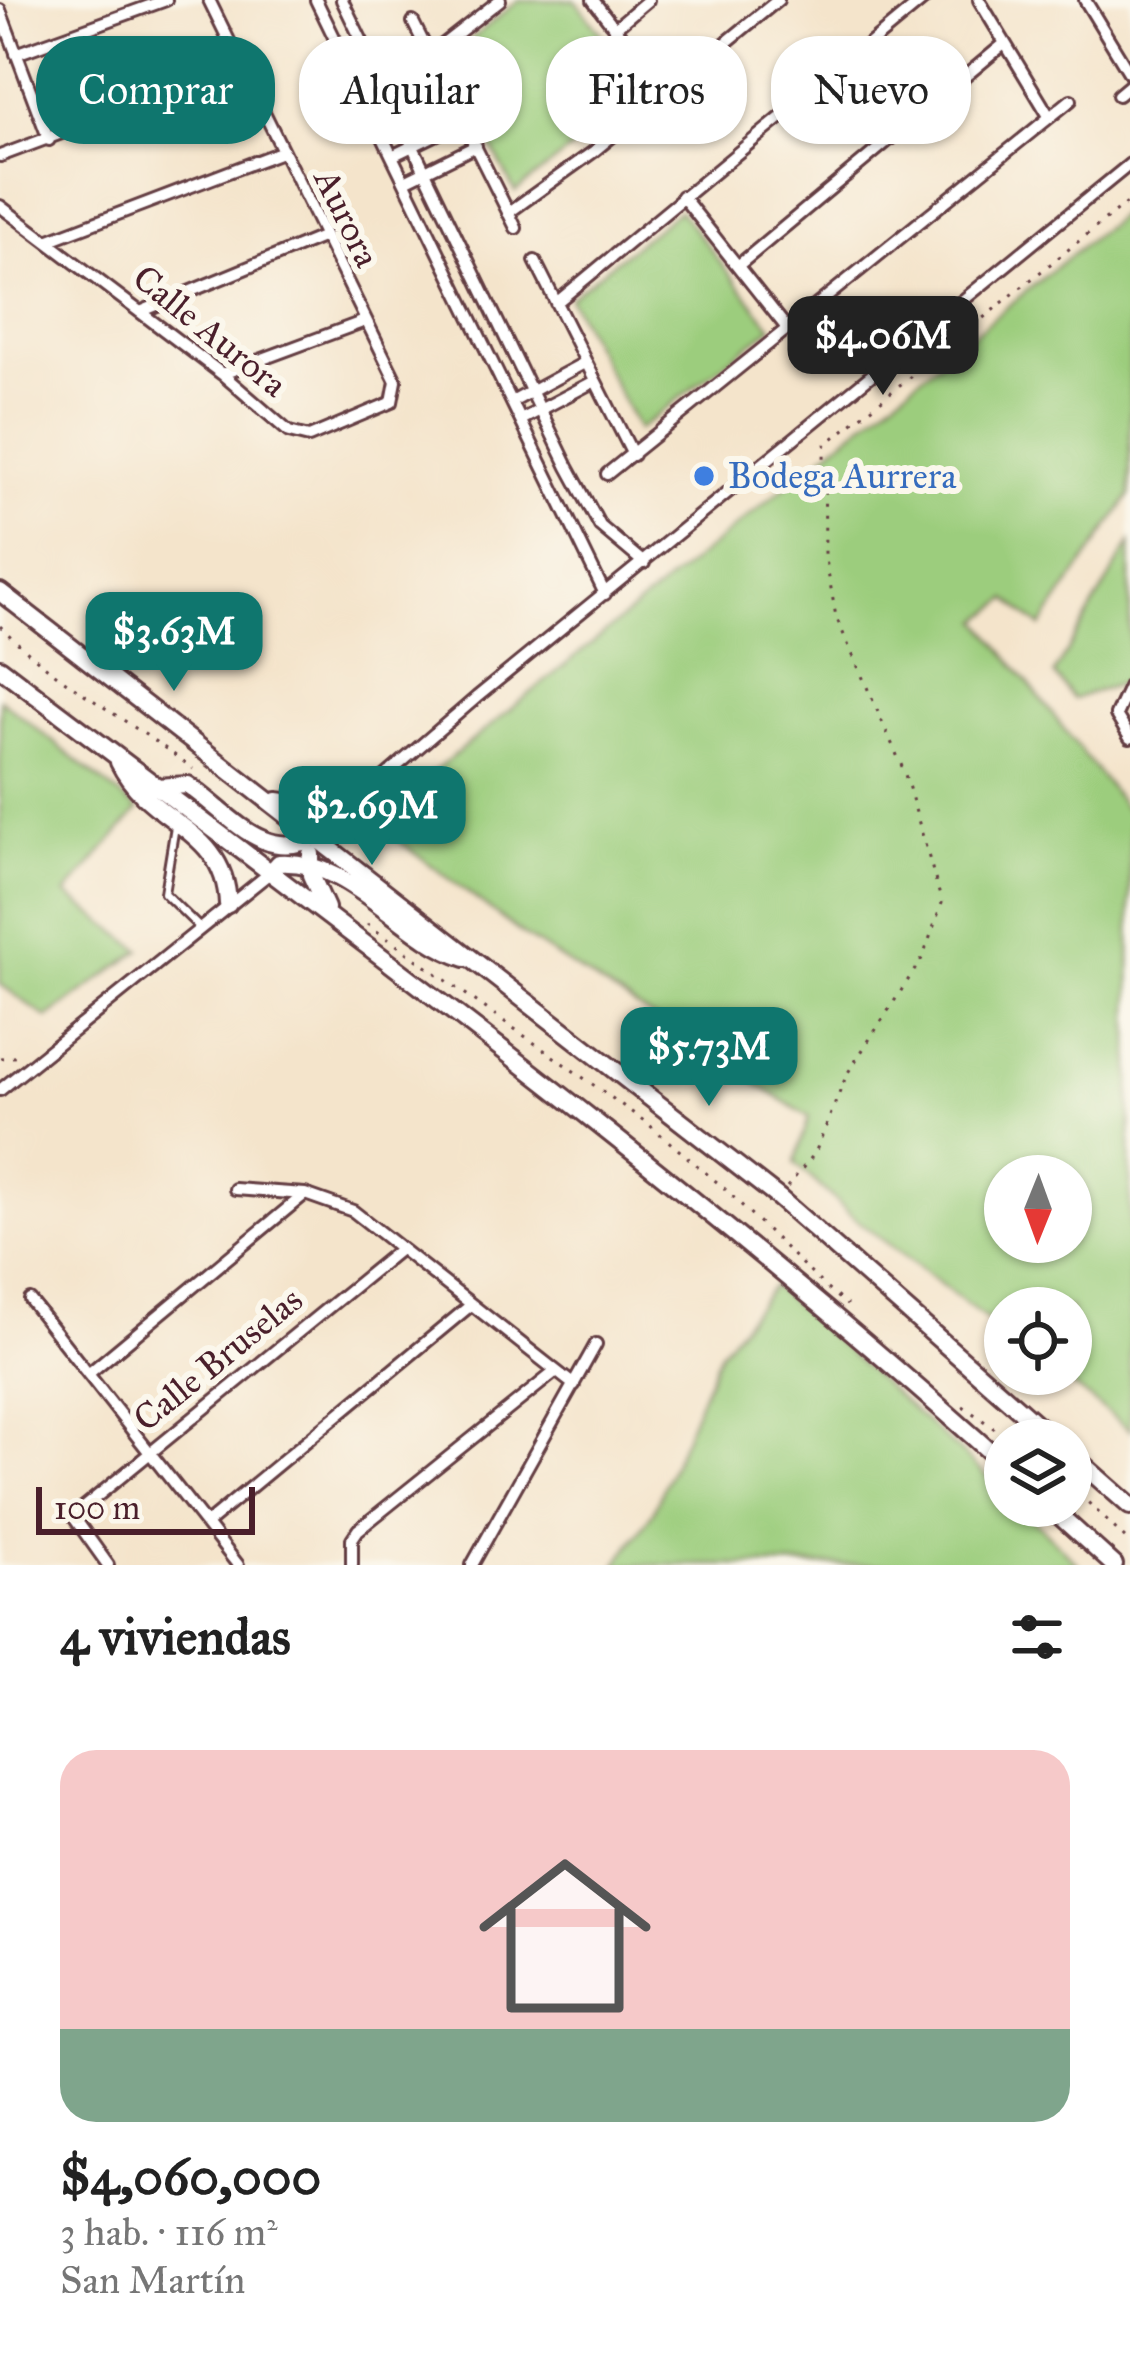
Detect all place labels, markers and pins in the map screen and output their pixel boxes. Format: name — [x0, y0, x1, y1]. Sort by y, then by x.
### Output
pin: $4.06M — [785, 296, 981, 398]
place label: Bodega Aurrera — [728, 454, 957, 498]
marker: Bodega Aurrera — [691, 463, 717, 489]
pin: $3.63M — [76, 592, 272, 694]
pin: $2.69M — [274, 766, 470, 868]
pin: $5.73M — [611, 1007, 807, 1109]

